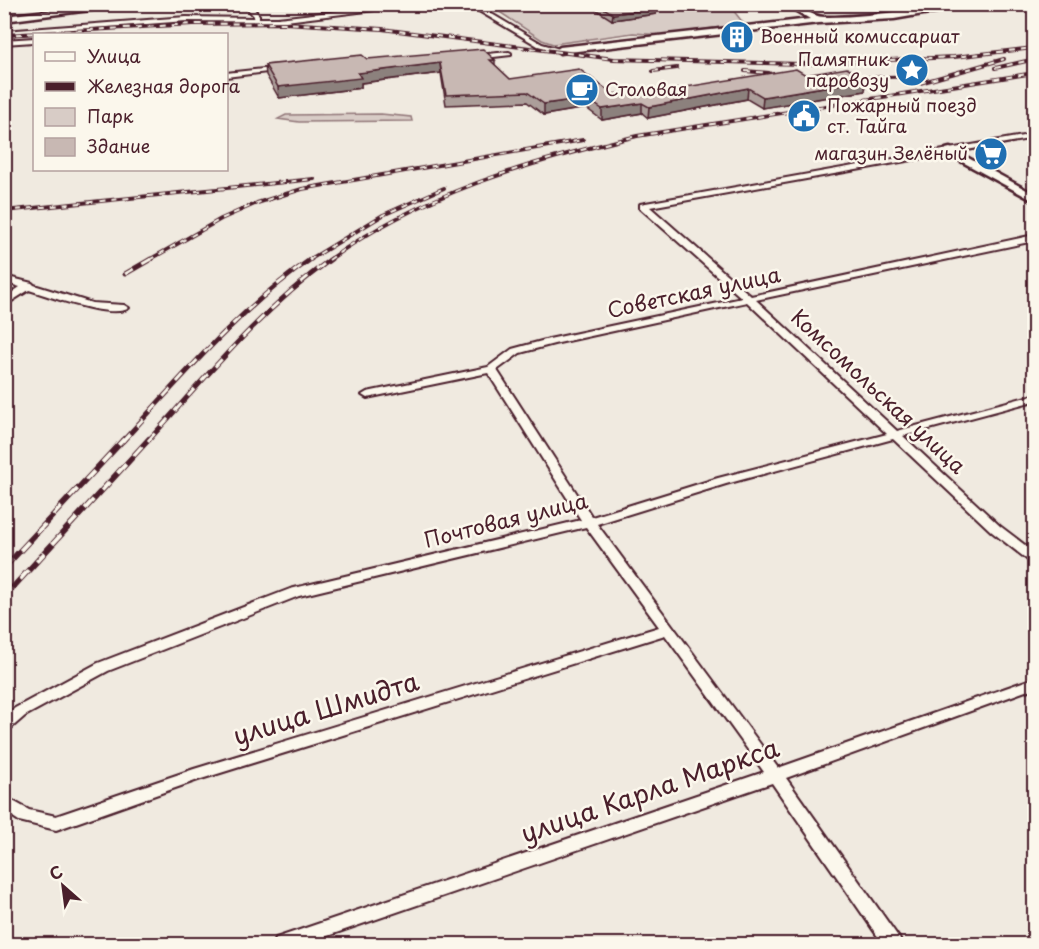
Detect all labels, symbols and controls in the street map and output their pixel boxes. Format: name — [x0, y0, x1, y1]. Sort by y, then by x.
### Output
building icon: Военный комиссариат — [719, 19, 755, 55]
place label: Военный комиссариат — [760, 22, 960, 49]
legend — [33, 33, 228, 171]
text: Улица — [87, 42, 141, 69]
place label: Памятник паровозу — [798, 45, 889, 93]
place icon: Памятник паровозу — [894, 52, 930, 88]
text: Железная дорога — [87, 72, 241, 99]
cafe icon: Столовая — [564, 72, 600, 108]
place label: Столовая — [605, 75, 688, 102]
place label: Пожарный поезд ст. Тайга — [827, 91, 977, 139]
public building icon: Пожарный поезд ст. Тайга — [786, 98, 822, 134]
text: Парк — [87, 102, 134, 129]
text: Здание — [87, 132, 150, 159]
supermarket icon: магазин Зелёный — [973, 136, 1009, 172]
place label: магазин Зелёный — [814, 139, 968, 166]
street label: Советская улица — [604, 257, 784, 325]
street label: Комсомольская улица — [785, 301, 975, 481]
street label: Почтовая улица — [420, 483, 592, 555]
street label: улица Шмидта — [228, 661, 424, 754]
street label: улица Карла Маркса — [515, 727, 785, 852]
north arrow — [33, 856, 93, 916]
text: С — [45, 858, 66, 885]

